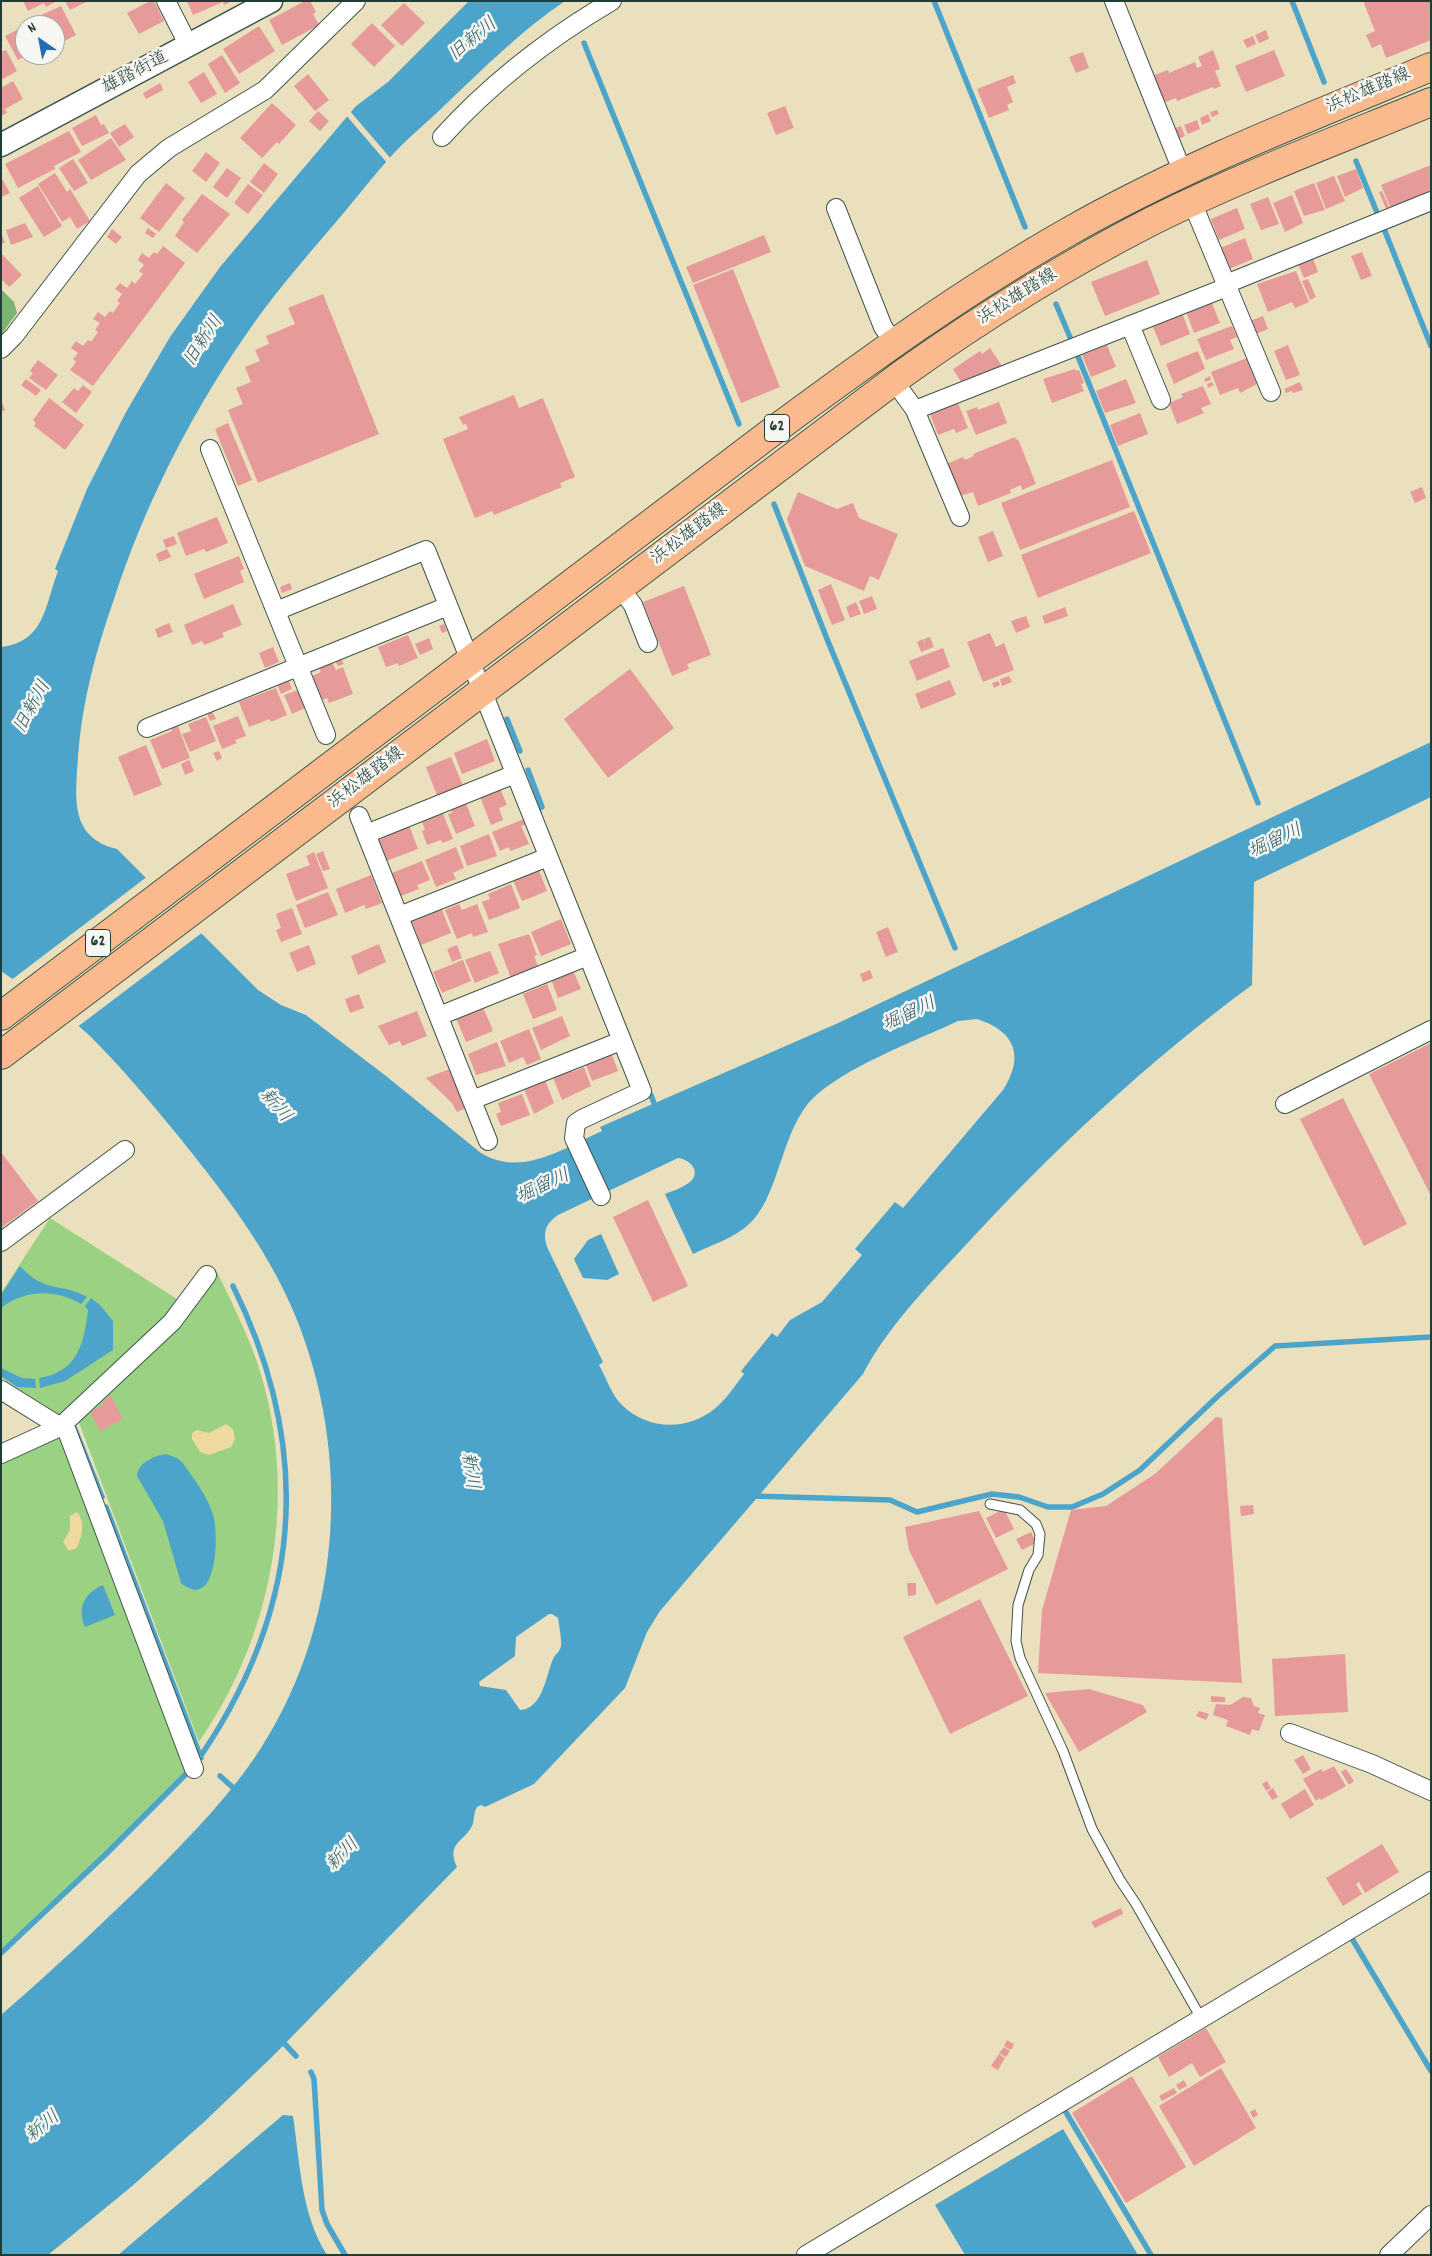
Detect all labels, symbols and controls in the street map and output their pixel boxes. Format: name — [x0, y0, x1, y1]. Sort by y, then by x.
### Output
water label: 旧新川 — [445, 14, 503, 68]
north arrow — [15, 15, 65, 65]
text: N — [24, 18, 41, 39]
street label: 雄踏街道 — [99, 48, 173, 100]
street label: 浜松雄踏線 — [1323, 64, 1415, 120]
street label: 浜松雄踏線 — [974, 265, 1062, 331]
water label: 旧新川 — [180, 312, 230, 372]
road number: 62 — [764, 414, 790, 442]
street label: 浜松雄踏線 — [648, 499, 732, 571]
water label: 旧新川 — [10, 678, 58, 738]
street label: 浜松雄踏線 — [325, 743, 409, 815]
water label: 堀留川 — [1245, 821, 1307, 865]
road number: 62 — [86, 930, 110, 956]
water label: 堀留川 — [879, 994, 941, 1038]
water label: 新川 — [253, 1085, 295, 1129]
water label: 堀留川 — [513, 1166, 575, 1210]
water label: 新川 — [454, 1451, 482, 1491]
water label: 新川 — [323, 1835, 365, 1877]
water label: 新川 — [22, 2107, 66, 2149]

